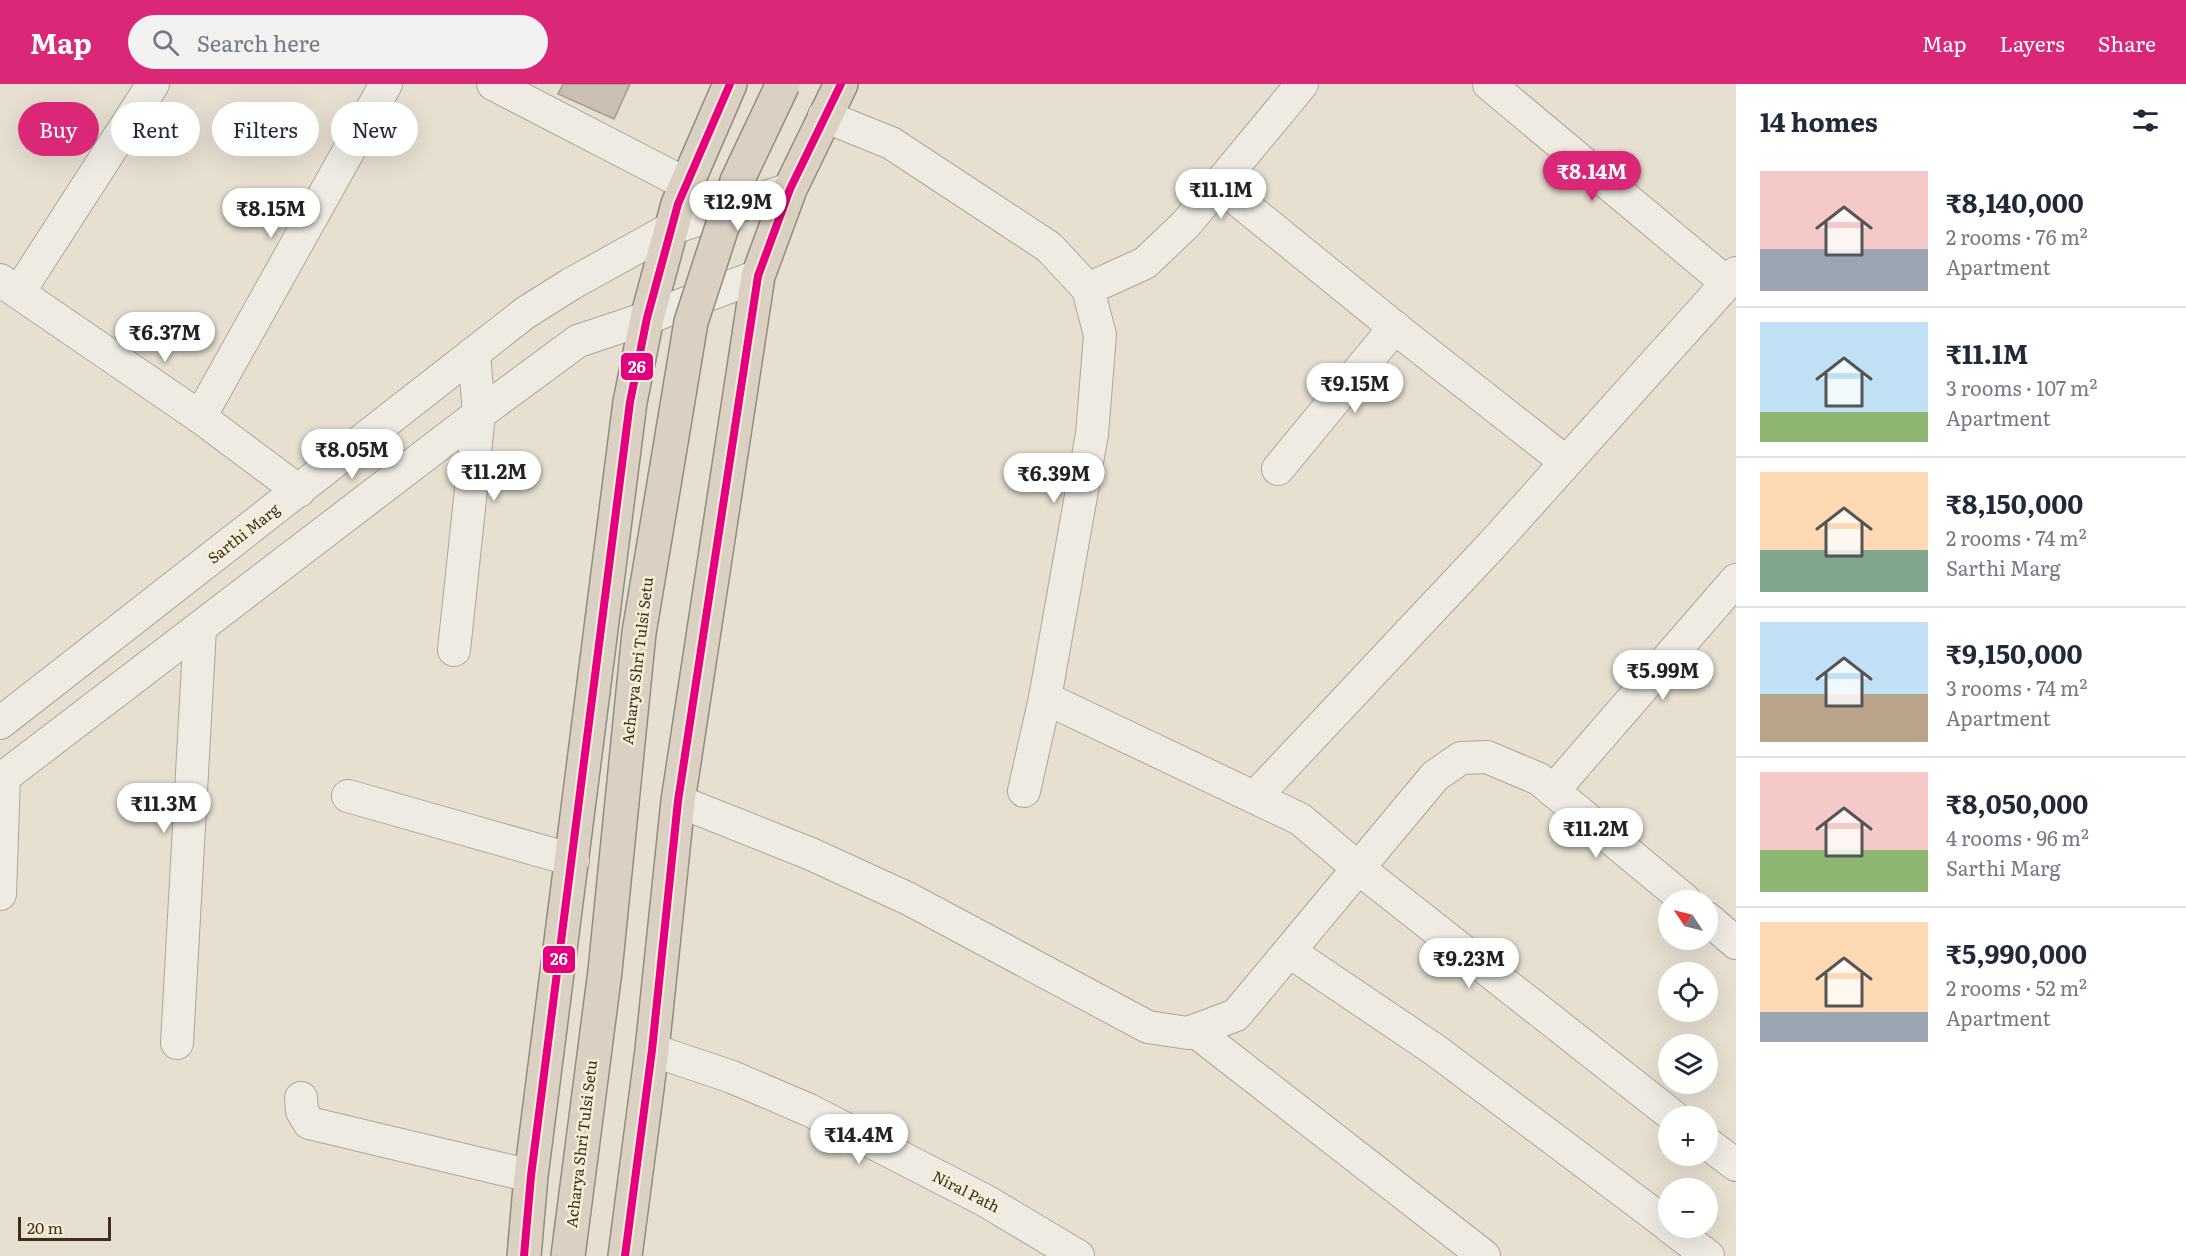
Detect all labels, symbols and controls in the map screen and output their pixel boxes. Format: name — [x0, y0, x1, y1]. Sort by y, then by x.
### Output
search box — [128, 15, 548, 69]
text: Map — [30, 21, 92, 63]
icon: search — [149, 26, 182, 59]
text: Search here — [197, 26, 320, 59]
text: Map — [1922, 27, 1967, 58]
text: Layers — [2000, 27, 2065, 58]
text: Share — [2098, 27, 2156, 58]
text: 14 homes — [1760, 101, 1878, 140]
chip: Buy — [18, 102, 99, 156]
chip: Rent — [111, 102, 200, 156]
chip: Filters — [212, 102, 319, 156]
chip: New — [331, 102, 418, 156]
icon: filters — [2129, 104, 2162, 137]
pin: ₹8.14M — [1543, 151, 1641, 202]
text: ₹8.14M — [1557, 155, 1627, 185]
pin: ₹11.1M — [1172, 169, 1270, 220]
text: ₹11.1M — [1189, 173, 1253, 203]
pin: ₹12.9M — [689, 181, 787, 232]
text: ₹8,140,000 — [1946, 182, 2084, 221]
text: ₹12.9M — [703, 185, 773, 215]
pin: ₹8.15M — [222, 188, 320, 239]
text: ₹8.15M — [236, 192, 306, 222]
icon: home — [1808, 195, 1880, 267]
text: 2 rooms · 76 m² — [1946, 221, 2088, 251]
text: Apartment — [1946, 251, 2051, 281]
pin: ₹6.37M — [116, 312, 214, 363]
text: ₹6.37M — [129, 316, 201, 346]
text: ₹11.1M — [1946, 333, 2029, 372]
icon: home — [1808, 346, 1880, 418]
line badge: 26 — [620, 352, 654, 381]
text: 26 — [628, 354, 646, 378]
pin: ₹9.15M — [1306, 363, 1404, 414]
text: ₹9.15M — [1320, 367, 1390, 397]
text: 3 rooms · 107 m² — [1946, 372, 2097, 402]
text: Apartment — [1946, 402, 2051, 432]
pin: ₹8.05M — [303, 429, 401, 480]
text: ₹8.05M — [315, 433, 389, 463]
pin: ₹11.2M — [445, 451, 543, 502]
pin: ₹6.39M — [1005, 453, 1103, 504]
text: ₹11.2M — [461, 455, 527, 485]
text: ₹6.39M — [1018, 457, 1090, 487]
text: ₹8,150,000 — [1946, 483, 2083, 522]
icon: home — [1808, 496, 1880, 568]
street label: Sarthi Marg — [202, 497, 285, 568]
text: 2 rooms · 74 m² — [1946, 522, 2087, 552]
text: Sarthi Marg — [1946, 552, 2061, 582]
street label: Acharya Shri Tulsi Setu — [615, 575, 658, 746]
text: ₹9,150,000 — [1946, 633, 2083, 672]
icon: home — [1808, 646, 1880, 718]
pin: ₹5.99M — [1614, 650, 1712, 701]
text: ₹5.99M — [1627, 654, 1699, 684]
text: 3 rooms · 74 m² — [1946, 672, 2087, 702]
text: Apartment — [1946, 702, 2051, 732]
pin: ₹11.3M — [115, 783, 213, 834]
text: ₹8,050,000 — [1946, 783, 2088, 822]
text: ₹11.3M — [131, 787, 197, 817]
icon: home — [1808, 796, 1880, 868]
pin: ₹11.2M — [1547, 808, 1645, 859]
text: ₹11.2M — [1563, 812, 1629, 842]
text: 4 rooms · 96 m² — [1946, 822, 2089, 852]
text: Sarthi Marg — [1946, 852, 2061, 882]
north arrow — [1658, 890, 1718, 950]
map controls — [1658, 890, 1718, 1238]
text: ₹5,990,000 — [1946, 933, 2087, 972]
pin: ₹9.23M — [1420, 938, 1518, 989]
text: ₹9.23M — [1433, 942, 1505, 972]
line badge: 26 — [542, 945, 576, 974]
text: 26 — [550, 946, 568, 970]
icon: home — [1808, 946, 1880, 1018]
button: locate — [1658, 962, 1718, 1022]
text: 2 rooms · 52 m² — [1946, 972, 2087, 1002]
text: Apartment — [1946, 1002, 2051, 1032]
button: layers — [1658, 1034, 1718, 1094]
street label: Acharya Shri Tulsi Setu — [559, 1058, 602, 1229]
button: + — [1658, 1106, 1718, 1166]
pin: ₹14.4M — [810, 1114, 908, 1165]
text: ₹14.4M — [824, 1118, 894, 1148]
street label: Niral Path — [929, 1164, 1004, 1217]
button: − — [1658, 1178, 1718, 1238]
scale bar — [18, 1214, 111, 1242]
text: 20 m — [27, 1215, 63, 1239]

